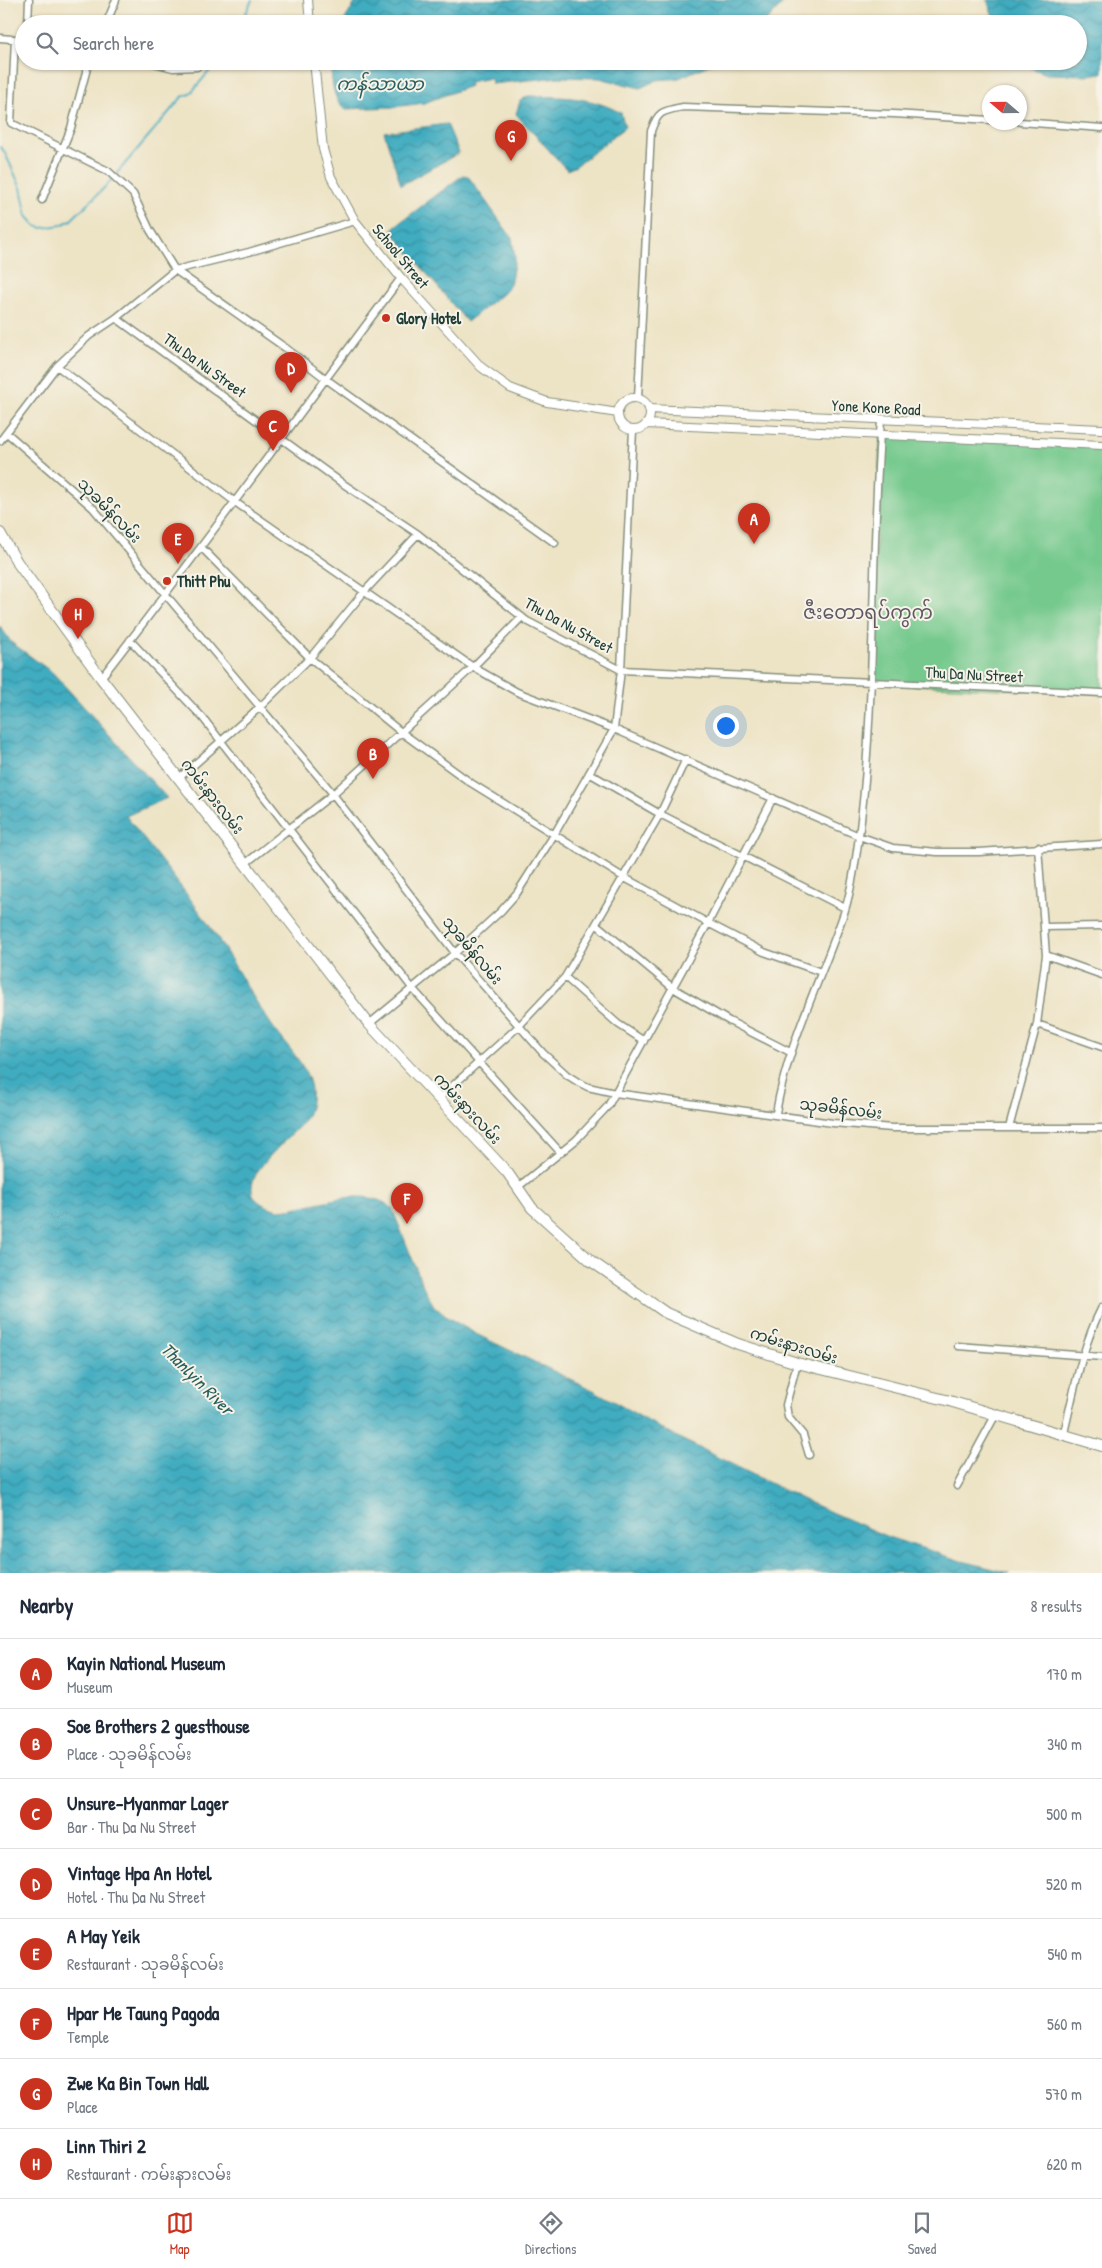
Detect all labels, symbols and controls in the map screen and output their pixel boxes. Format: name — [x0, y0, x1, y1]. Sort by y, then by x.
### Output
search box — [15, 15, 1087, 70]
icon: search — [33, 29, 61, 57]
text: Search here — [73, 30, 154, 56]
water label: ကန်သာယာ — [336, 71, 425, 99]
north arrow — [982, 85, 1027, 130]
pin: G — [495, 120, 527, 161]
street label: School Street — [367, 219, 435, 293]
place label: Glory Hotel — [396, 307, 462, 330]
marker: Glory Hotel — [380, 312, 392, 324]
street label: Thu Da Nu Street — [159, 327, 251, 403]
pin: D — [275, 352, 307, 393]
street label: Yone Kone Road — [831, 394, 921, 420]
pin: C — [257, 410, 289, 451]
street label: သုခမိန်လမ်း — [70, 472, 147, 550]
pin: A — [738, 503, 770, 544]
pin: E — [162, 523, 194, 564]
place label: Thitt Phu — [176, 570, 231, 592]
marker: Thitt Phu — [161, 575, 173, 587]
street label: Thu Da Nu Street — [521, 592, 617, 659]
pin: H — [62, 598, 94, 639]
district label: ဇီးတောရပ်ကွက် — [803, 598, 933, 628]
street label: Thu Da Nu Street — [925, 660, 1024, 688]
your location — [713, 713, 739, 739]
pin: B — [357, 738, 389, 779]
street label: ကမ်းနားလမ်း — [174, 754, 250, 840]
street label: သုခမိန်လမ်း — [435, 911, 508, 991]
street label: ကမ်းနားလမ်း — [427, 1067, 507, 1151]
street label: သုခမိန်လမ်း — [798, 1092, 884, 1128]
pin: F — [391, 1183, 423, 1224]
street label: ကမ်းနားလမ်း — [747, 1321, 841, 1372]
water label: Thanlyin River — [155, 1337, 241, 1422]
text: Nearby — [20, 1591, 73, 1620]
text: 8 results — [1030, 1595, 1082, 1617]
text: Kayin National Museum — [67, 1650, 225, 1676]
text: A — [32, 1663, 40, 1685]
text: 170 m — [1047, 1663, 1082, 1685]
text: Museum — [67, 1676, 113, 1698]
text: Soe Brothers 2 guesthouse — [67, 1713, 250, 1739]
text: B — [32, 1733, 40, 1755]
text: 340 m — [1047, 1733, 1082, 1755]
text: Place · သုခမိန်လမ်း — [67, 1743, 192, 1765]
text: Unsure-Myanmar Lager — [67, 1790, 229, 1816]
text: C — [32, 1803, 40, 1825]
text: 500 m — [1046, 1803, 1082, 1825]
text: Bar · Thu Da Nu Street — [67, 1816, 196, 1838]
text: Vintage Hpa An Hotel — [67, 1860, 212, 1886]
text: D — [32, 1873, 40, 1895]
text: 520 m — [1046, 1873, 1082, 1895]
text: Hotel · Thu Da Nu Street — [67, 1886, 205, 1908]
text: A May Yeik — [67, 1923, 140, 1949]
text: E — [32, 1943, 40, 1965]
text: 540 m — [1048, 1943, 1082, 1965]
text: Restaurant · သုခမိန်လမ်း — [67, 1953, 224, 1975]
text: Hpar Me Taung Pagoda — [67, 2000, 219, 2026]
text: F — [33, 2013, 39, 2035]
text: 560 m — [1047, 2013, 1082, 2035]
text: Temple — [67, 2026, 109, 2048]
text: Zwe Ka Bin Town Hall — [67, 2070, 209, 2096]
text: G — [32, 2083, 40, 2105]
text: 570 m — [1046, 2083, 1082, 2105]
text: Place — [67, 2096, 98, 2118]
text: Linn Thiri 2 — [67, 2133, 146, 2159]
text: H — [32, 2153, 40, 2175]
text: 620 m — [1046, 2153, 1082, 2175]
text: Restaurant · ကမ်းနားလမ်း — [67, 2163, 231, 2185]
tab: Map — [166, 2209, 194, 2258]
tab: Directions — [525, 2209, 576, 2258]
tab: Saved — [908, 2209, 936, 2258]

